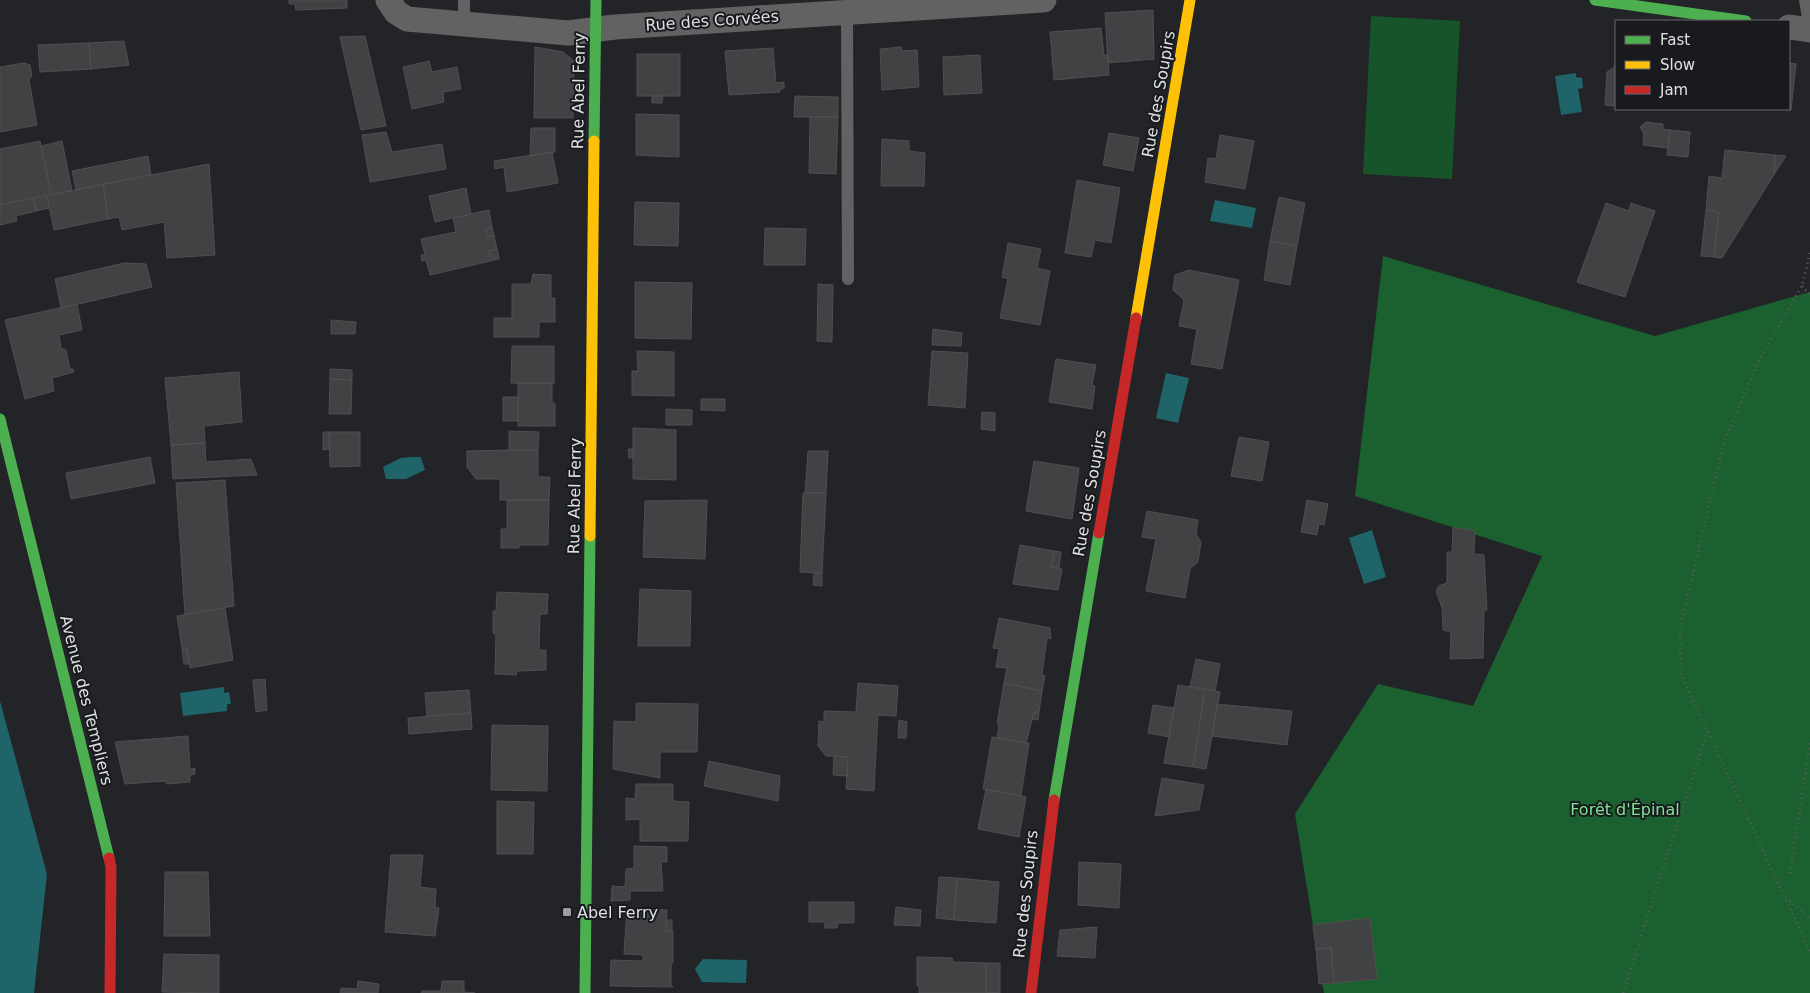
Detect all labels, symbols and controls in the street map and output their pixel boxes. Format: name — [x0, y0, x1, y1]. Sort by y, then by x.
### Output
street label: Rue des Corvées — [645, 6, 779, 35]
legend — [1615, 20, 1790, 110]
street label: Rue des Soupirs — [1138, 29, 1179, 159]
text: Fast — [1660, 31, 1690, 49]
street label: Rue Abel Ferry — [568, 33, 589, 149]
text: Slow — [1660, 56, 1695, 74]
text: Jam — [1659, 81, 1688, 99]
street label: Rue des Soupirs — [1069, 428, 1110, 558]
street label: Rue Abel Ferry — [564, 438, 585, 554]
street label: Avenue des Templiers — [56, 613, 117, 787]
park label: Forêt d'Épinal — [1570, 800, 1680, 819]
street label: Rue des Soupirs — [1009, 829, 1042, 959]
place label: Abel Ferry — [577, 903, 658, 922]
marker: Abel Ferry — [561, 906, 573, 918]

